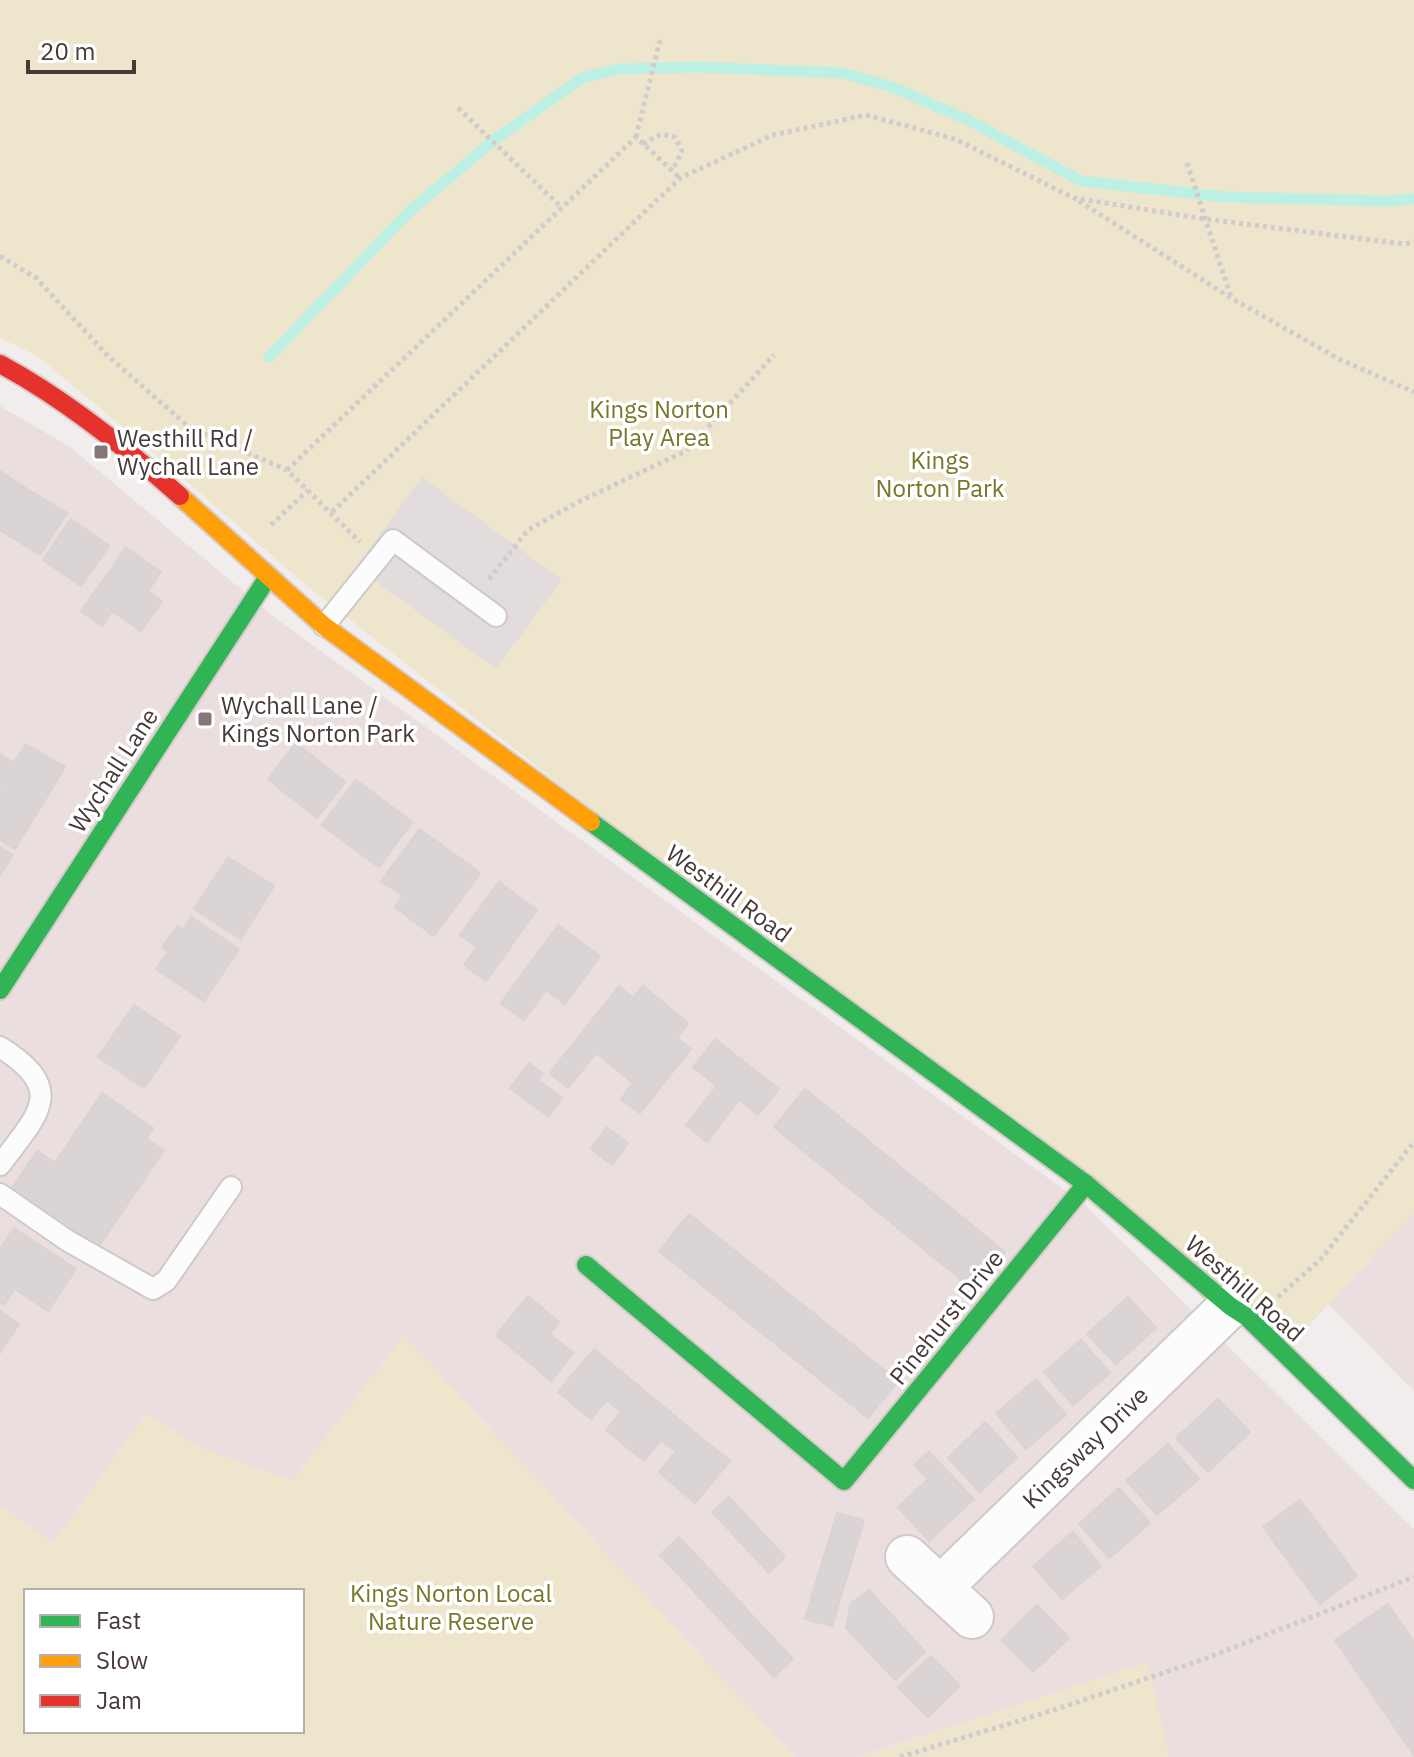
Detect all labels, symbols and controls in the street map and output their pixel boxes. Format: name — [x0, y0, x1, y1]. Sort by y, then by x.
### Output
scale bar — [28, 24, 134, 74]
text: 20 m — [40, 35, 95, 67]
park label: Kings Norton Play Area — [589, 393, 729, 453]
place label: Westhill Rd / Wychall Lane — [117, 422, 259, 482]
marker: Westhill Rd / Wychall Lane — [92, 443, 110, 461]
park label: Kings Norton Park — [876, 444, 1005, 504]
place label: Wychall Lane / Kings Norton Park — [221, 689, 415, 749]
street label: Wychall Lane — [61, 702, 165, 838]
marker: Wychall Lane / Kings Norton Park — [196, 710, 214, 728]
street label: Westhill Road — [660, 837, 798, 949]
street label: Westhill Road — [1179, 1228, 1311, 1348]
street label: Pinehurst Drive — [882, 1243, 1010, 1391]
street label: Kingsway Drive — [1015, 1379, 1155, 1515]
park label: Kings Norton Local Nature Reserve — [350, 1577, 552, 1637]
legend — [24, 1589, 304, 1733]
text: Fast — [96, 1604, 141, 1636]
text: Slow — [96, 1644, 148, 1676]
text: Jam — [96, 1684, 142, 1716]

